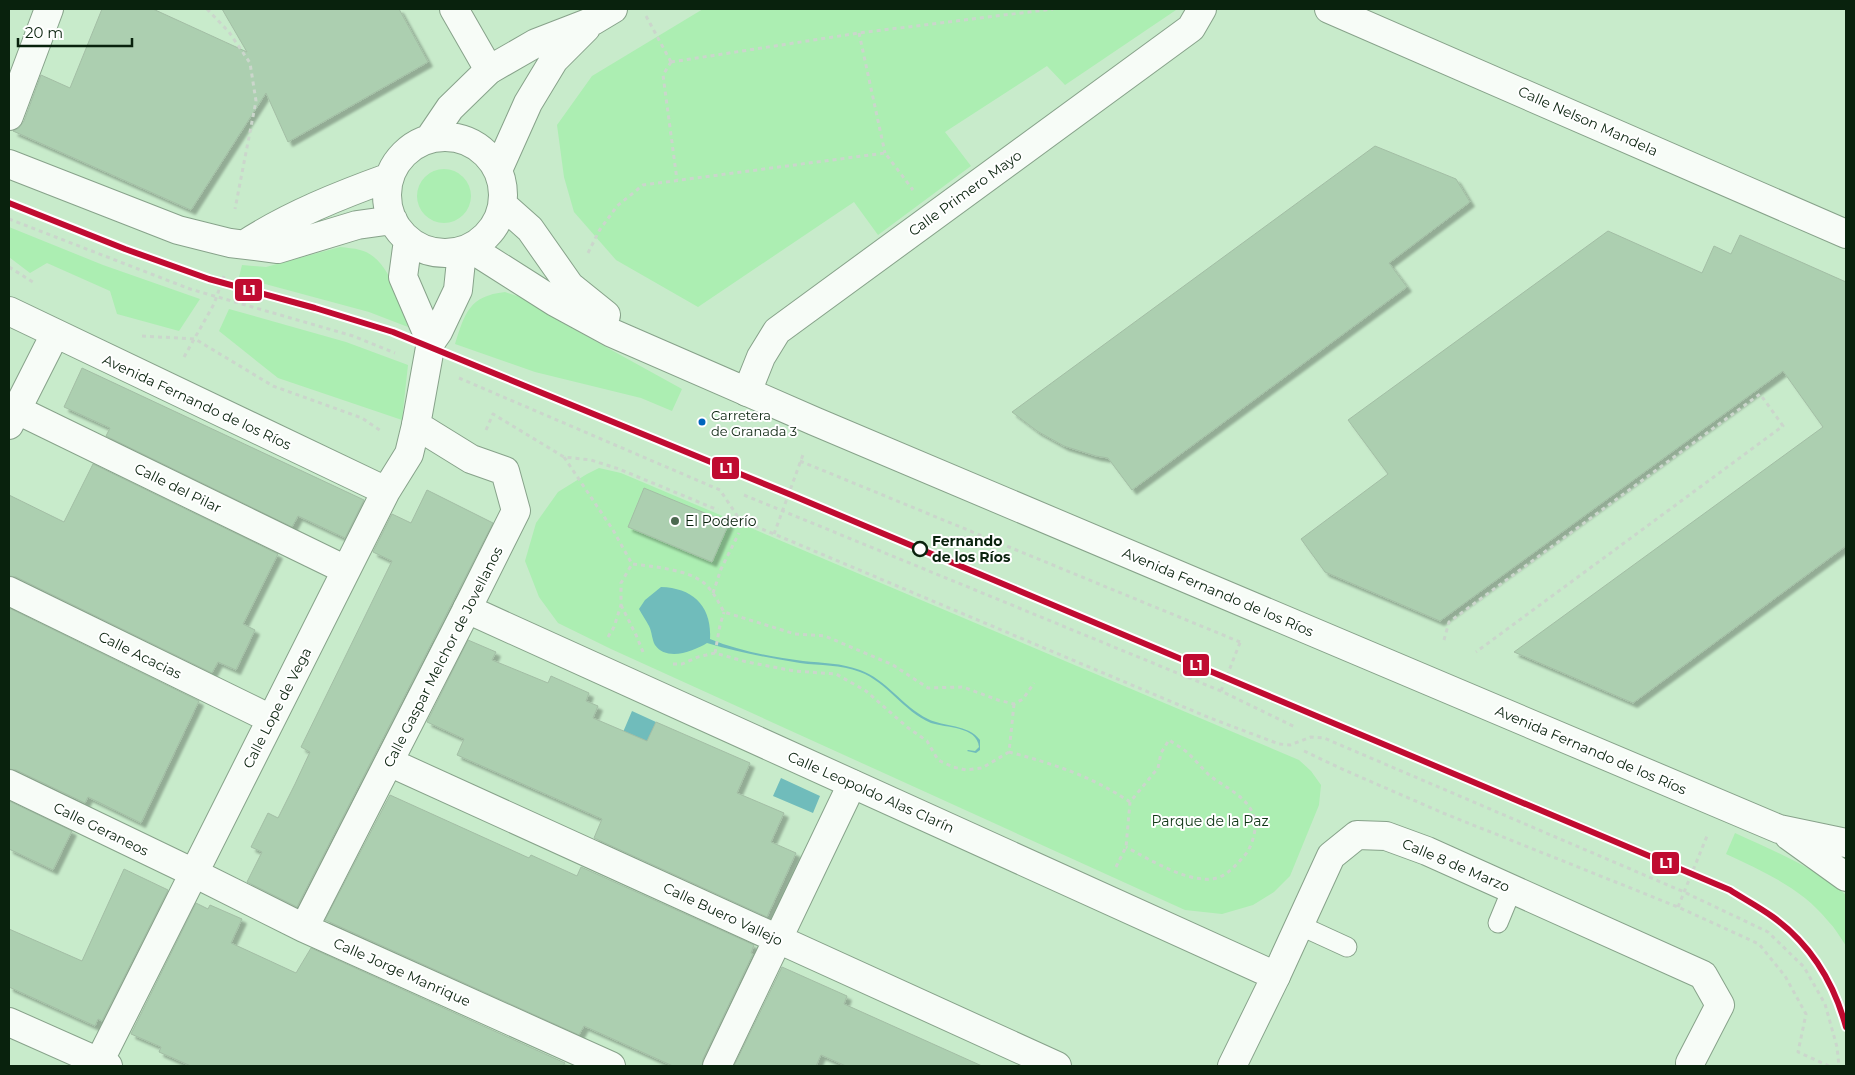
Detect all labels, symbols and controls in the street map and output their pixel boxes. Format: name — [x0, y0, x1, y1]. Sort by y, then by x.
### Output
scale bar — [18, 15, 131, 47]
text: 20 m — [25, 23, 63, 42]
street label: Calle Nelson Mandela — [1515, 82, 1661, 160]
street label: Calle Primero Mayo — [905, 146, 1025, 240]
line badge: L1 — [234, 278, 263, 302]
text: L1 — [242, 281, 256, 299]
street label: Avenida Fernando de los Ríos — [100, 350, 294, 454]
place label: Carretera de Granada 3 — [711, 407, 797, 439]
marker: Carretera de Granada 3 — [697, 417, 707, 427]
line badge: L1 — [711, 456, 740, 480]
street label: Calle del Pilar — [132, 459, 225, 517]
text: L1 — [719, 459, 733, 477]
place label: El Poderío — [685, 512, 757, 530]
marker: El Poderío — [669, 515, 681, 527]
place label: Fernando de los Ríos — [932, 532, 1011, 566]
marker: Fernando de los Ríos — [912, 541, 928, 557]
street label: Calle Gaspar Melchor de Jovellanos — [379, 543, 507, 770]
street label: Avenida Fernando de los Ríos — [1120, 543, 1316, 641]
street label: Calle Acacias — [95, 627, 185, 683]
street label: Calle Lope de Vega — [239, 645, 315, 771]
line badge: L1 — [1182, 653, 1210, 677]
text: L1 — [1189, 656, 1203, 674]
street label: Avenida Fernando de los Ríos — [1493, 701, 1689, 799]
street label: Calle Leopoldo Alas Clarín — [785, 747, 957, 837]
street label: Calle Geraneos — [50, 798, 152, 860]
park label: Parque de la Paz — [1151, 812, 1269, 830]
street label: Calle 8 de Marzo — [1400, 834, 1513, 896]
line badge: L1 — [1651, 851, 1680, 875]
text: L1 — [1659, 854, 1673, 872]
street label: Calle Buero Vallejo — [660, 878, 786, 950]
street label: Calle Jorge Manrique — [331, 934, 473, 1010]

